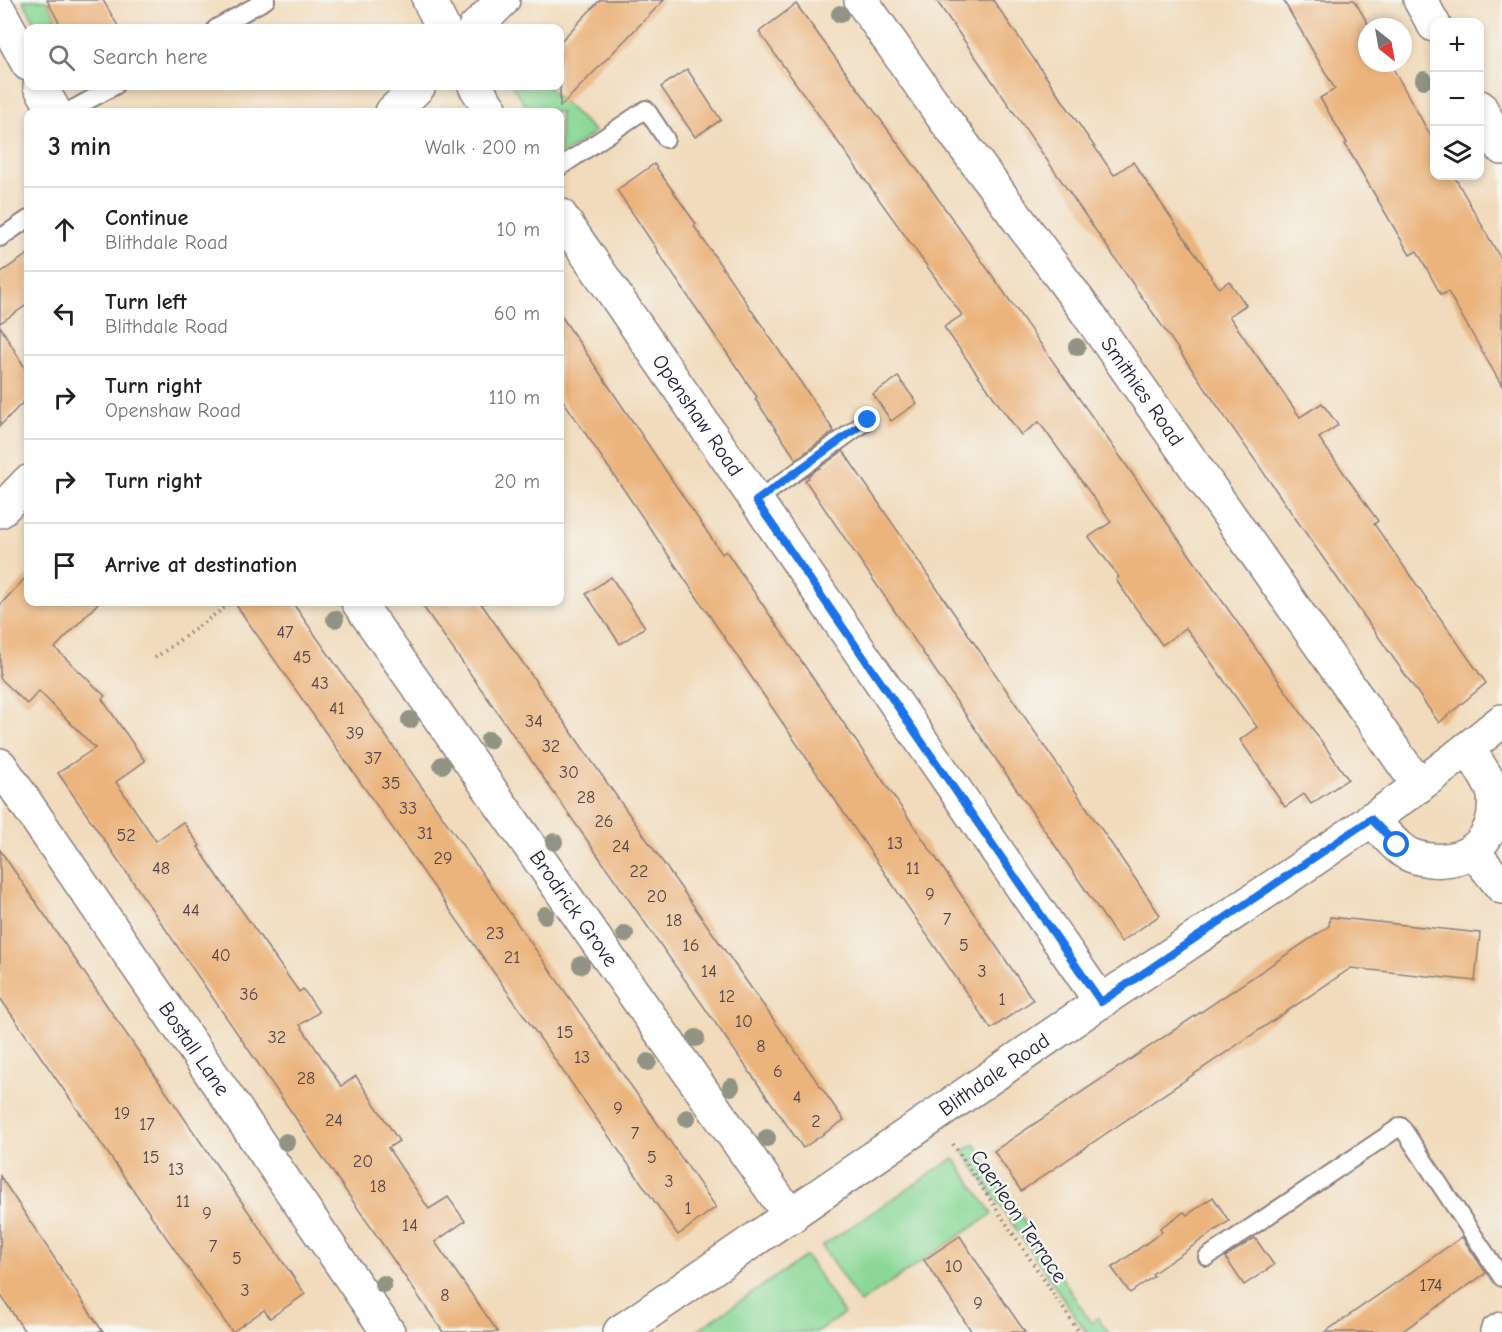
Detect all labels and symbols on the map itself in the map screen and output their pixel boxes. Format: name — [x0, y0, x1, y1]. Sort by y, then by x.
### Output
north arrow — [1358, 18, 1412, 72]
street label: Smithies Road — [1096, 332, 1189, 450]
street label: Openshaw Road — [647, 350, 748, 481]
route end — [854, 406, 880, 432]
house number: 47 — [276, 622, 294, 643]
house number: 45 — [293, 647, 311, 668]
house number: 43 — [311, 673, 329, 694]
house number: 41 — [329, 698, 345, 719]
house number: 34 — [525, 711, 543, 732]
house number: 39 — [346, 723, 364, 744]
house number: 32 — [542, 736, 560, 757]
house number: 37 — [364, 748, 382, 769]
house number: 30 — [559, 762, 579, 783]
house number: 35 — [382, 773, 400, 794]
house number: 28 — [577, 787, 595, 808]
house number: 33 — [399, 798, 417, 819]
house number: 26 — [594, 811, 614, 832]
house number: 31 — [417, 823, 433, 844]
house number: 52 — [116, 825, 136, 846]
route start — [1383, 831, 1409, 857]
house number: 13 — [887, 833, 903, 854]
house number: 24 — [612, 836, 630, 857]
street label: Brodrick Grove — [525, 846, 623, 971]
house number: 29 — [434, 848, 452, 869]
house number: 48 — [152, 858, 170, 879]
house number: 11 — [906, 858, 920, 879]
house number: 22 — [630, 861, 648, 882]
house number: 9 — [925, 884, 935, 905]
house number: 20 — [647, 886, 667, 907]
house number: 44 — [182, 900, 200, 921]
house number: 7 — [943, 909, 952, 930]
house number: 18 — [666, 910, 682, 931]
house number: 23 — [486, 923, 504, 944]
house number: 16 — [683, 935, 699, 956]
house number: 5 — [959, 935, 969, 956]
house number: 40 — [211, 945, 231, 966]
house number: 21 — [504, 947, 520, 968]
house number: 14 — [701, 961, 717, 982]
house number: 3 — [977, 961, 987, 982]
house number: 36 — [240, 984, 258, 1005]
house number: 12 — [719, 986, 735, 1007]
house number: 1 — [998, 989, 1006, 1010]
street label: Bostall Lane — [154, 997, 235, 1100]
house number: 10 — [735, 1011, 753, 1032]
house number: 15 — [557, 1022, 573, 1043]
house number: 32 — [268, 1027, 286, 1048]
street label: Blithdale Road — [934, 1028, 1054, 1121]
house number: 8 — [756, 1036, 766, 1057]
house number: 13 — [574, 1047, 590, 1068]
house number: 6 — [773, 1061, 783, 1082]
house number: 28 — [297, 1068, 315, 1089]
house number: 4 — [793, 1087, 801, 1108]
house number: 9 — [613, 1098, 623, 1119]
house number: 19 — [114, 1103, 130, 1124]
house number: 24 — [325, 1110, 343, 1131]
house number: 2 — [811, 1111, 821, 1132]
house number: 17 — [139, 1114, 155, 1135]
house number: 7 — [631, 1123, 640, 1144]
street label: Caerleon Terrace — [966, 1145, 1072, 1287]
house number: 15 — [143, 1147, 159, 1168]
house number: 5 — [647, 1147, 657, 1168]
house number: 20 — [353, 1151, 373, 1172]
house number: 13 — [168, 1159, 184, 1180]
house number: 3 — [664, 1171, 674, 1192]
house number: 18 — [370, 1176, 386, 1197]
house number: 11 — [176, 1191, 190, 1212]
house number: 1 — [684, 1198, 692, 1219]
house number: 9 — [202, 1203, 212, 1224]
house number: 14 — [402, 1215, 418, 1236]
house number: 7 — [209, 1236, 218, 1257]
house number: 5 — [232, 1248, 242, 1269]
house number: 10 — [945, 1256, 963, 1277]
house number: 174 — [1420, 1275, 1442, 1296]
house number: 3 — [240, 1280, 250, 1301]
house number: 8 — [440, 1285, 450, 1306]
house number: 9 — [973, 1293, 983, 1314]

